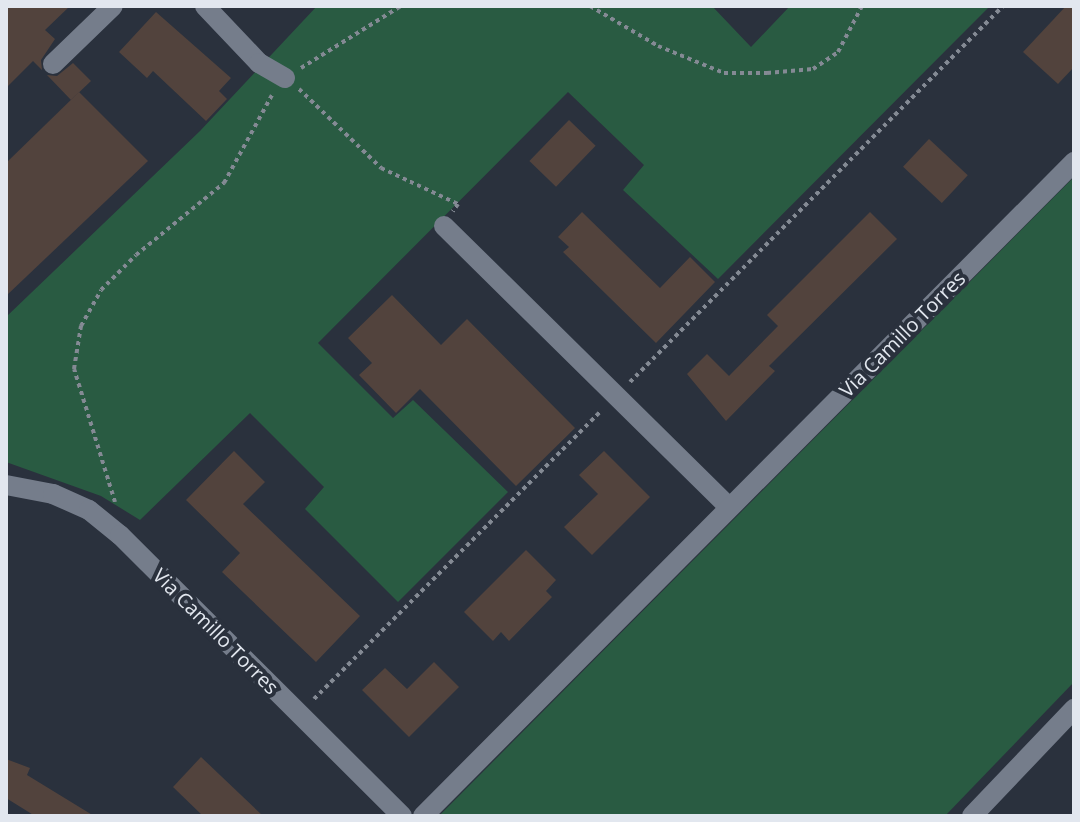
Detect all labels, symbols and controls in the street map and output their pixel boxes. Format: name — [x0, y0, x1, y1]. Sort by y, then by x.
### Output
street label: Via Camillo Torres — [834, 266, 970, 402]
street label: Via Camillo Torres — [148, 563, 284, 699]

